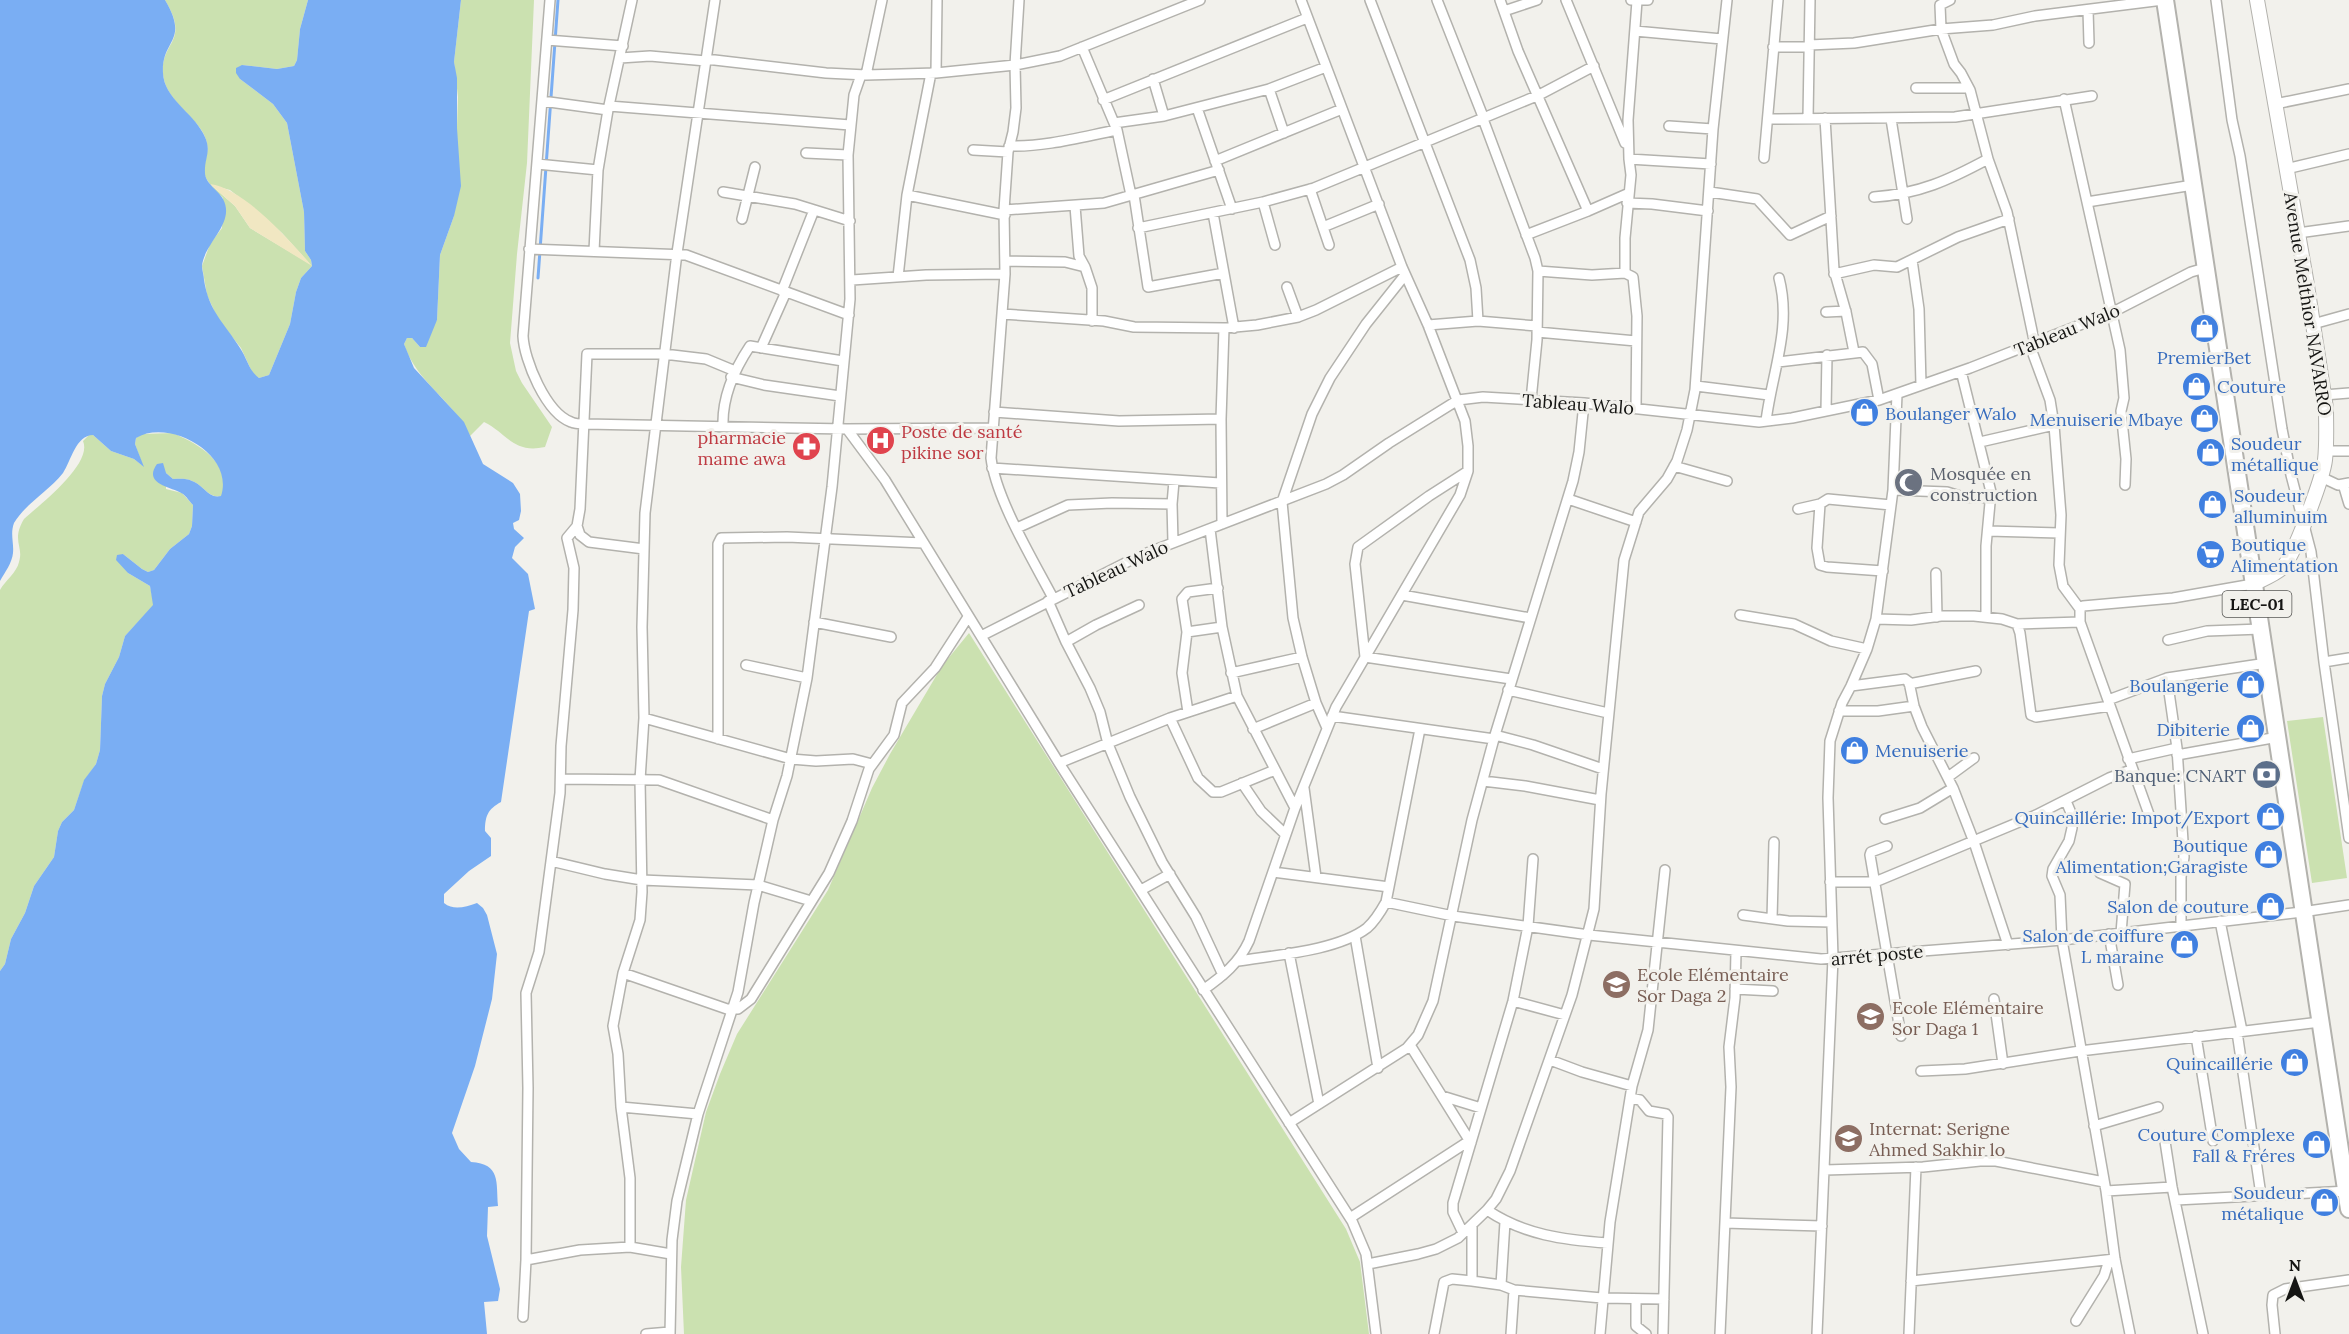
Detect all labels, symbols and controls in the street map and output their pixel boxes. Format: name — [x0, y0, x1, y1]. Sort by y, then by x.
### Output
street label: Avenue Melthior NAVARRO — [2279, 190, 2337, 417]
street label: Tableau Walo — [2011, 298, 2123, 362]
shop icon: PremierBet — [2188, 312, 2220, 344]
place label: PremierBet — [2157, 346, 2251, 369]
shop icon: Couture — [2180, 370, 2212, 402]
place label: Couture — [2217, 375, 2286, 398]
street label: Tableau Walo — [1521, 389, 1635, 419]
shop icon: Boulanger Walo — [1848, 397, 1880, 429]
place label: Boulanger Walo — [1885, 402, 2017, 425]
shop icon: Menuiserie Mbaye — [2188, 403, 2220, 435]
place label: Menuiserie Mbaye — [2029, 408, 2183, 431]
place label: Poste de santé pikine sor — [901, 420, 1023, 464]
hospital icon: Poste de santé pikine sor — [864, 425, 896, 457]
place label: pharmacie mame awa — [697, 426, 786, 470]
pharmacy icon: pharmacie mame awa — [791, 431, 823, 463]
place label: Soudeur métallique — [2231, 432, 2319, 476]
shop icon: Soudeur métallique — [2194, 437, 2226, 469]
place label: Mosquée en construction — [1930, 462, 2038, 506]
mosque icon: Mosquée en construction — [1893, 467, 1925, 499]
place label: Soudeur alluminuim — [2234, 484, 2328, 528]
shop icon: Soudeur alluminuim — [2197, 489, 2229, 521]
place label: Boutique Alimentation — [2230, 533, 2339, 577]
street label: Tableau Walo — [1060, 535, 1172, 603]
supermarket icon: Boutique Alimentation — [2194, 538, 2226, 570]
road number: LEC-01 — [2222, 591, 2292, 617]
shop icon: Boulangerie — [2234, 669, 2266, 701]
place label: Boulangerie — [2129, 674, 2229, 697]
shop icon: Dibiterie — [2235, 713, 2267, 745]
place label: Dibiterie — [2156, 718, 2230, 741]
shop icon: Menuiserie — [1838, 734, 1870, 766]
place label: Menuiserie — [1875, 739, 1969, 762]
bank icon: Banque: CNART — [2251, 759, 2283, 791]
place label: Banque: CNART — [2114, 764, 2246, 787]
shop icon: Quincaillérie: Impot/Export — [2255, 801, 2287, 833]
place label: Quincaillérie: Impot/Export — [2015, 806, 2250, 829]
place label: Boutique Alimentation;Garagiste — [2054, 834, 2248, 878]
shop icon: Boutique Alimentation;Garagiste — [2253, 839, 2285, 871]
shop icon: Salon de couture — [2254, 890, 2286, 922]
place label: Salon de couture — [2107, 895, 2249, 918]
place label: Salon de coiffure L maraine — [2023, 924, 2164, 968]
shop icon: Salon de coiffure L maraine — [2169, 929, 2201, 961]
street label: arrét poste — [1830, 939, 1924, 970]
place label: Ecole Elémentaire Sor Daga 2 — [1637, 963, 1789, 1007]
school or university icon: Ecole Elémentaire Sor Daga 2 — [1600, 968, 1632, 1000]
place label: Ecole Elémentaire Sor Daga 1 — [1892, 996, 2044, 1040]
school or university icon: Ecole Elémentaire Sor Daga 1 — [1855, 1001, 1887, 1033]
shop icon: Quincaillérie — [2278, 1047, 2310, 1079]
place label: Quincaillérie — [2166, 1052, 2273, 1075]
place label: Internat: Serigne Ahmed Sakhir lo — [1868, 1117, 2010, 1161]
school or university icon: Internat: Serigne Ahmed Sakhir lo — [1832, 1122, 1864, 1154]
place label: Couture Complexe Fall & Fréres — [2138, 1123, 2295, 1167]
shop icon: Couture Complexe Fall & Fréres — [2300, 1128, 2332, 1160]
place label: Soudeur métalique — [2221, 1181, 2304, 1225]
shop icon: Soudeur métalique — [2309, 1186, 2341, 1218]
north arrow — [2265, 1250, 2325, 1310]
text: N — [2289, 1255, 2301, 1275]

